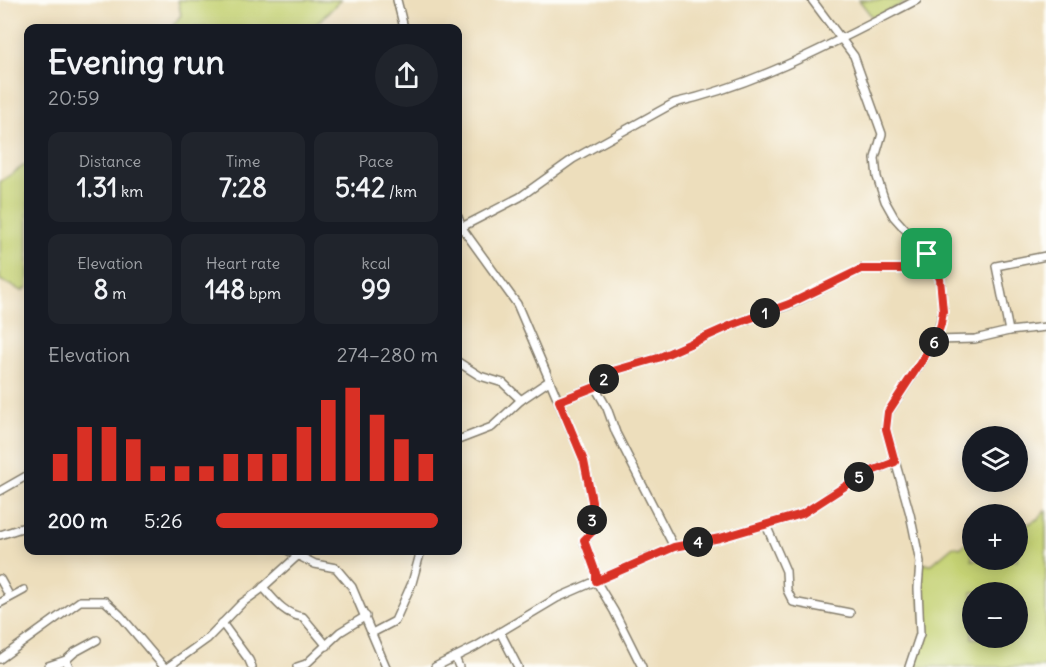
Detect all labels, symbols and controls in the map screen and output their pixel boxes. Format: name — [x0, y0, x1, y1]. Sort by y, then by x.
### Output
text: Evening run — [48, 41, 224, 83]
button: share — [375, 44, 438, 107]
text: 20:59 — [48, 85, 100, 110]
text: Distance — [79, 151, 141, 171]
text: Time — [226, 151, 260, 171]
text: Pace — [359, 151, 393, 171]
text: 1.31 — [77, 171, 117, 204]
text: 7:28 — [219, 171, 267, 204]
text: 5:42 — [335, 171, 385, 204]
text: km — [117, 181, 143, 201]
text: /km — [385, 181, 417, 201]
pin — [901, 228, 952, 279]
icon: arrive — [910, 237, 943, 270]
text: Elevation — [77, 253, 143, 273]
text: Heart rate — [206, 253, 280, 273]
text: kcal — [362, 253, 390, 273]
text: 8 — [94, 273, 109, 306]
text: 148 — [205, 273, 245, 306]
text: 99 — [361, 273, 391, 306]
text: m — [109, 283, 126, 303]
text: bpm — [245, 283, 281, 303]
pin: 1 — [750, 298, 780, 328]
text: 1 — [762, 303, 768, 323]
pin: 6 — [919, 327, 949, 357]
text: 6 — [929, 332, 939, 352]
text: Elevation — [48, 342, 130, 367]
text: 274–280 m — [337, 342, 438, 367]
pin: 2 — [589, 364, 619, 394]
text: 2 — [600, 369, 608, 389]
map controls — [962, 426, 1028, 648]
button: layers — [962, 426, 1028, 492]
pin: 5 — [844, 462, 874, 492]
text: 5 — [854, 467, 864, 487]
button: + — [962, 504, 1028, 570]
pin: 3 — [577, 505, 607, 535]
text: 200 m — [48, 508, 108, 533]
text: 5:26 — [144, 508, 183, 533]
text: 3 — [587, 510, 597, 530]
pin: 4 — [683, 527, 713, 557]
text: 4 — [693, 532, 703, 552]
button: − — [962, 582, 1028, 648]

